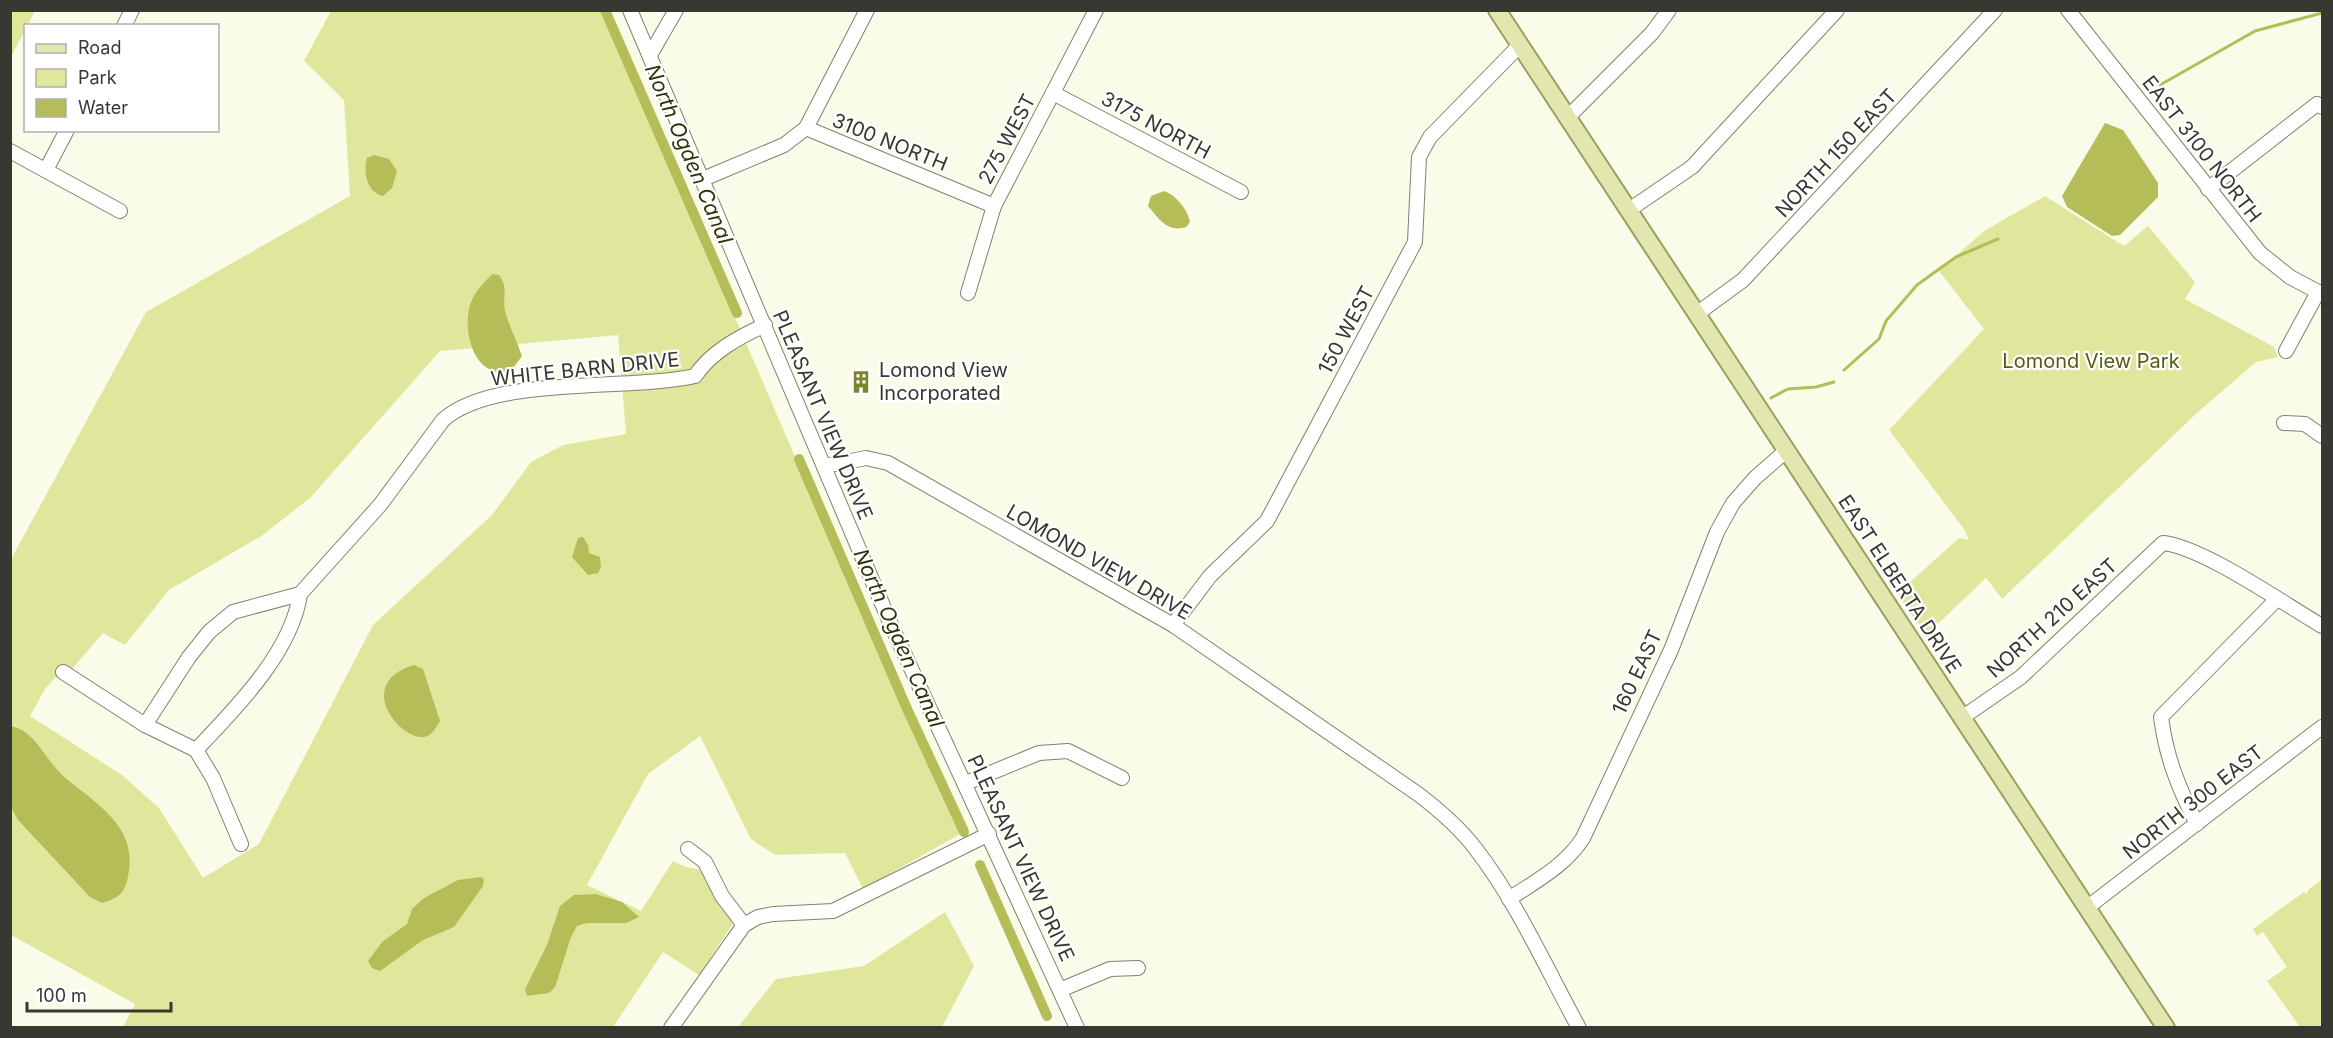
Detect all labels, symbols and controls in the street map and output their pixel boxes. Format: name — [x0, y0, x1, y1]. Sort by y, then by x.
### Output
legend — [24, 24, 219, 132]
text: Road — [78, 37, 121, 58]
water label: North Ogden Canal — [640, 60, 739, 248]
text: Park — [78, 67, 117, 88]
street label: EAST 3100 NORTH — [2137, 71, 2267, 227]
street label: NORTH 150 EAST — [1770, 84, 1902, 222]
street label: 3175 NORTH — [1097, 86, 1215, 164]
street label: 275 WEST — [973, 90, 1041, 188]
text: Water — [78, 97, 128, 118]
street label: 3100 NORTH — [829, 108, 951, 176]
street label: 150 WEST — [1313, 282, 1379, 378]
street label: PLEASANT VIEW DRIVE — [768, 307, 878, 523]
street label: WHITE BARN DRIVE — [490, 347, 680, 391]
park label: Lomond View Park — [2002, 349, 2180, 373]
place label: Lomond View Incorporated — [879, 358, 1008, 405]
building icon: Lomond View Incorporated — [848, 369, 874, 395]
street label: EAST ELBERTA DRIVE — [1833, 490, 1967, 678]
street label: LOMOND VIEW DRIVE — [1002, 499, 1196, 625]
water label: North Ogden Canal — [848, 545, 950, 732]
street label: NORTH 210 EAST — [1982, 553, 2122, 683]
street label: 160 EAST — [1607, 626, 1667, 718]
street label: NORTH 300 EAST — [2118, 740, 2268, 864]
street label: PLEASANT VIEW DRIVE — [963, 751, 1079, 965]
scale bar — [27, 975, 171, 1013]
text: 100 m — [36, 985, 87, 1006]

